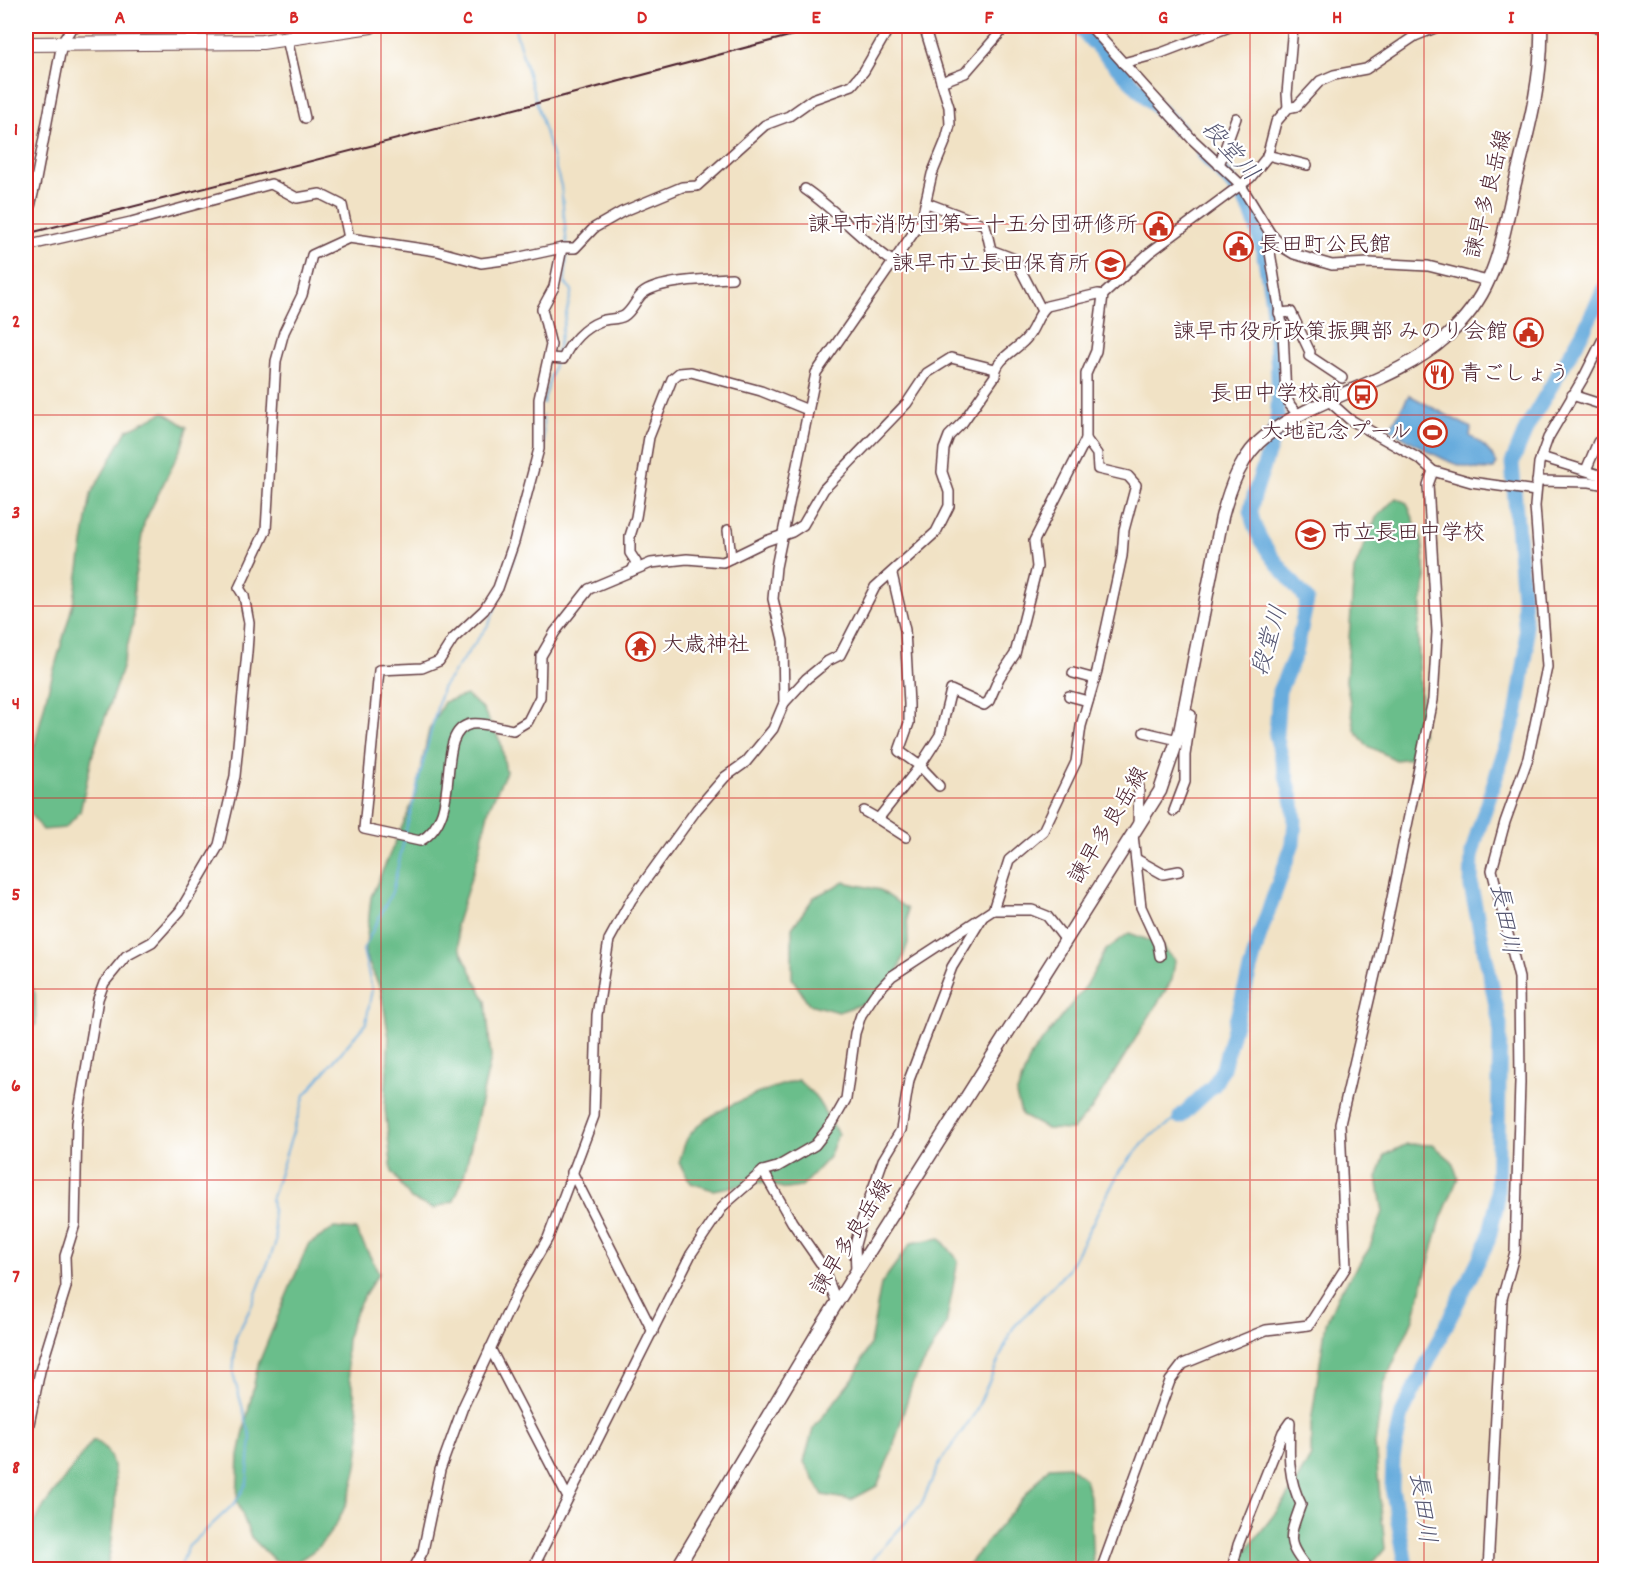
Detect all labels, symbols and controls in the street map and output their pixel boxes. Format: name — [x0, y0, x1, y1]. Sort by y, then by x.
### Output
text: A — [115, 5, 126, 33]
text: B — [289, 5, 299, 33]
text: C — [463, 5, 473, 33]
text: D — [637, 5, 648, 33]
text: E — [811, 5, 821, 33]
text: F — [985, 5, 995, 33]
text: G — [1158, 5, 1168, 33]
text: H — [1332, 5, 1342, 33]
text: I — [1508, 5, 1515, 33]
water label: 段堂川 — [1192, 114, 1266, 190]
text: 1 — [14, 117, 18, 145]
street label: 諫早多良岳線 — [1459, 126, 1521, 262]
public building icon: 諫早市消防団第二十五分団研修所 — [1143, 210, 1175, 242]
place label: 諫早市消防団第二十五分団研修所 — [808, 211, 1138, 242]
public building icon: 長田町公民館 — [1222, 230, 1254, 262]
place label: 長田町公民館 — [1259, 231, 1391, 262]
school or university icon: 諫早市立長田保育所 — [1095, 249, 1127, 281]
place label: 諫早市立長田保育所 — [892, 250, 1090, 281]
text: 2 — [12, 309, 20, 337]
public building icon: 諫早市役所政策振興部 みのり会館 — [1513, 317, 1545, 349]
place label: 諫早市役所政策振興部 みのり会館 — [1173, 318, 1508, 349]
restaurant icon: 青ごしょう — [1423, 359, 1455, 391]
place label: 青ごしょう — [1460, 360, 1570, 391]
bus stop icon: 長田中学校前 — [1347, 379, 1379, 411]
place label: 長田中学校前 — [1210, 380, 1342, 411]
sports icon: 大地記念プール — [1417, 417, 1449, 449]
place label: 大地記念プール — [1261, 418, 1412, 449]
text: 3 — [12, 500, 20, 528]
school or university icon: 市立長田中学校 — [1294, 518, 1326, 550]
place label: 市立長田中学校 — [1331, 519, 1485, 550]
water label: 段堂川 — [1244, 602, 1298, 680]
temple icon: 大歳神社 — [625, 630, 657, 662]
place label: 大歳神社 — [662, 631, 750, 662]
text: 4 — [12, 691, 20, 719]
street label: 諫早多良岳線 — [1063, 761, 1157, 891]
water label: 長田川 — [1479, 880, 1527, 958]
text: 5 — [11, 882, 21, 910]
text: 6 — [11, 1073, 21, 1101]
street label: 諫早多良岳線 — [805, 1174, 901, 1302]
text: 7 — [12, 1264, 20, 1292]
text: 8 — [12, 1455, 20, 1483]
water label: 長田川 — [1399, 1470, 1443, 1546]

